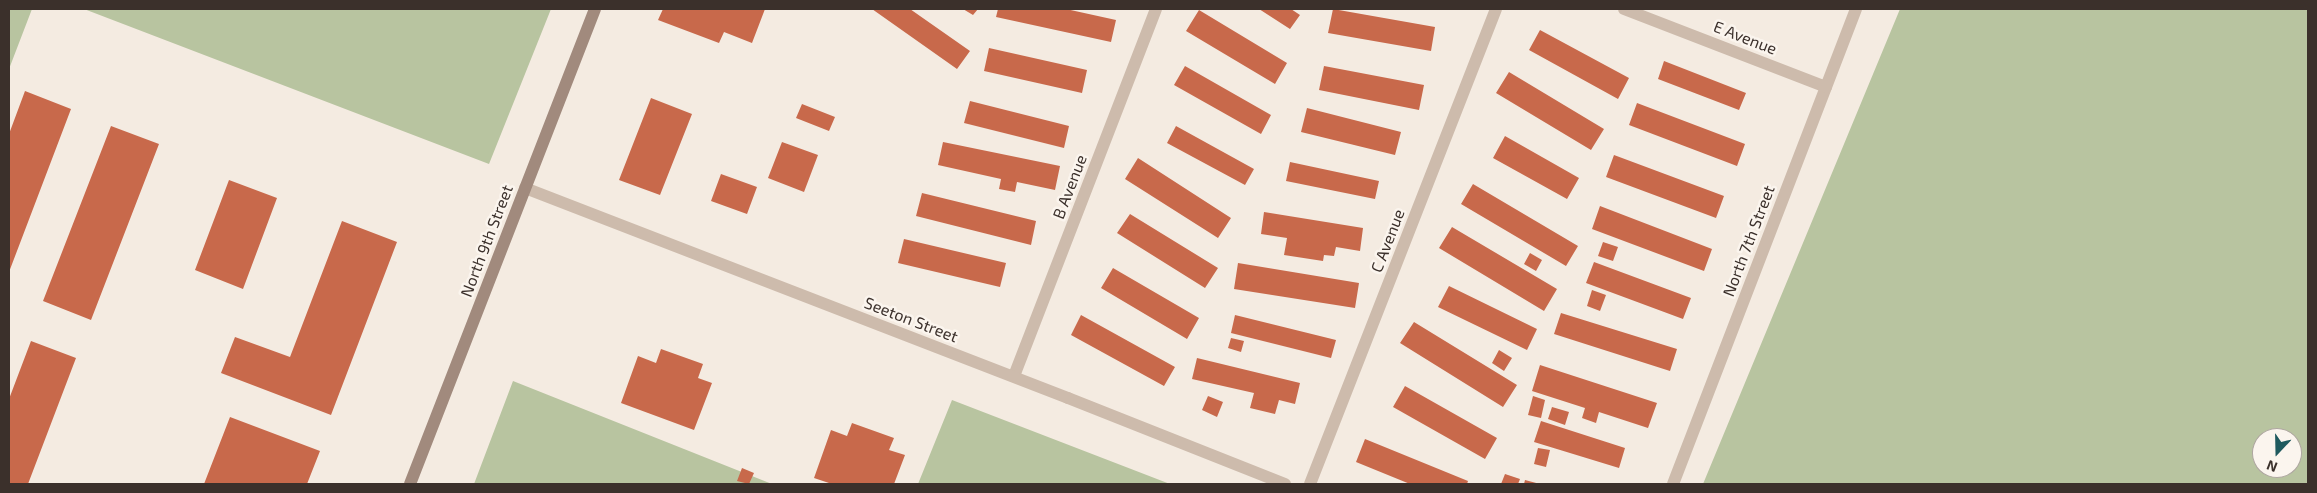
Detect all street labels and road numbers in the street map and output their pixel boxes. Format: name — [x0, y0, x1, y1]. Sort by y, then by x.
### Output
street label: E Avenue — [1711, 17, 1779, 59]
street label: B Avenue — [1049, 152, 1091, 222]
street label: North 9th Street — [457, 182, 517, 300]
street label: North 7th Street — [1719, 183, 1779, 299]
street label: C Avenue — [1367, 207, 1409, 275]
street label: Seeton Street — [862, 293, 960, 347]

